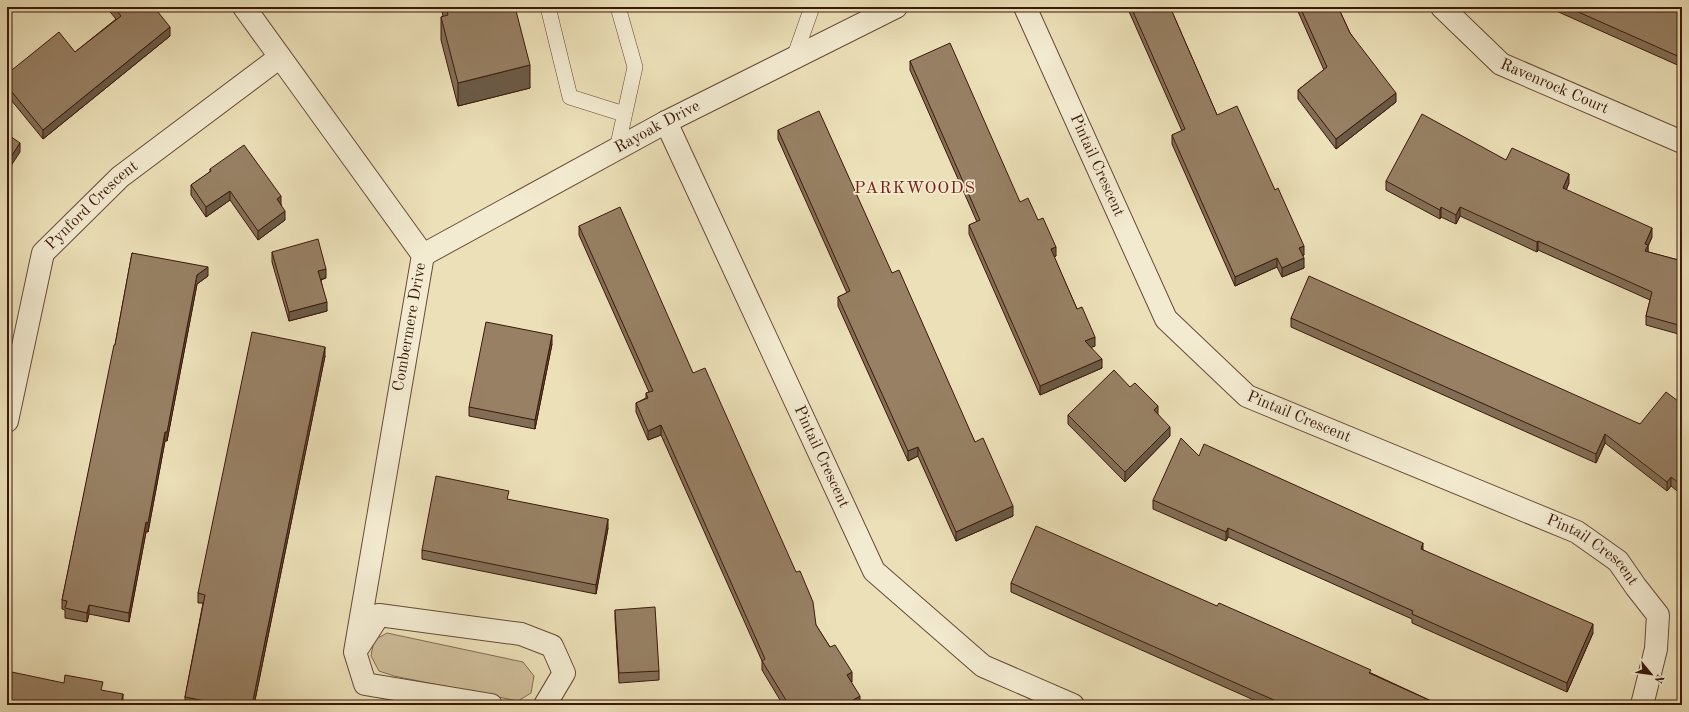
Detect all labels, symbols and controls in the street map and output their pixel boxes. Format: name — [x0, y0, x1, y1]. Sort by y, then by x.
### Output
street label: Ravenrock Court — [1498, 57, 1611, 117]
street label: Rayoak Drive — [612, 98, 703, 156]
street label: Pintail Crescent — [1067, 112, 1127, 220]
street label: Pynford Crescent — [43, 158, 141, 253]
district label: PARKWOODS — [854, 180, 976, 197]
street label: Combermere Drive — [391, 261, 429, 393]
street label: Pintail Crescent — [1244, 389, 1353, 446]
street label: Pintail Crescent — [791, 403, 852, 511]
street label: Pintail Crescent — [1544, 512, 1641, 589]
north arrow — [1631, 654, 1671, 694]
text: N — [1651, 672, 1665, 685]

